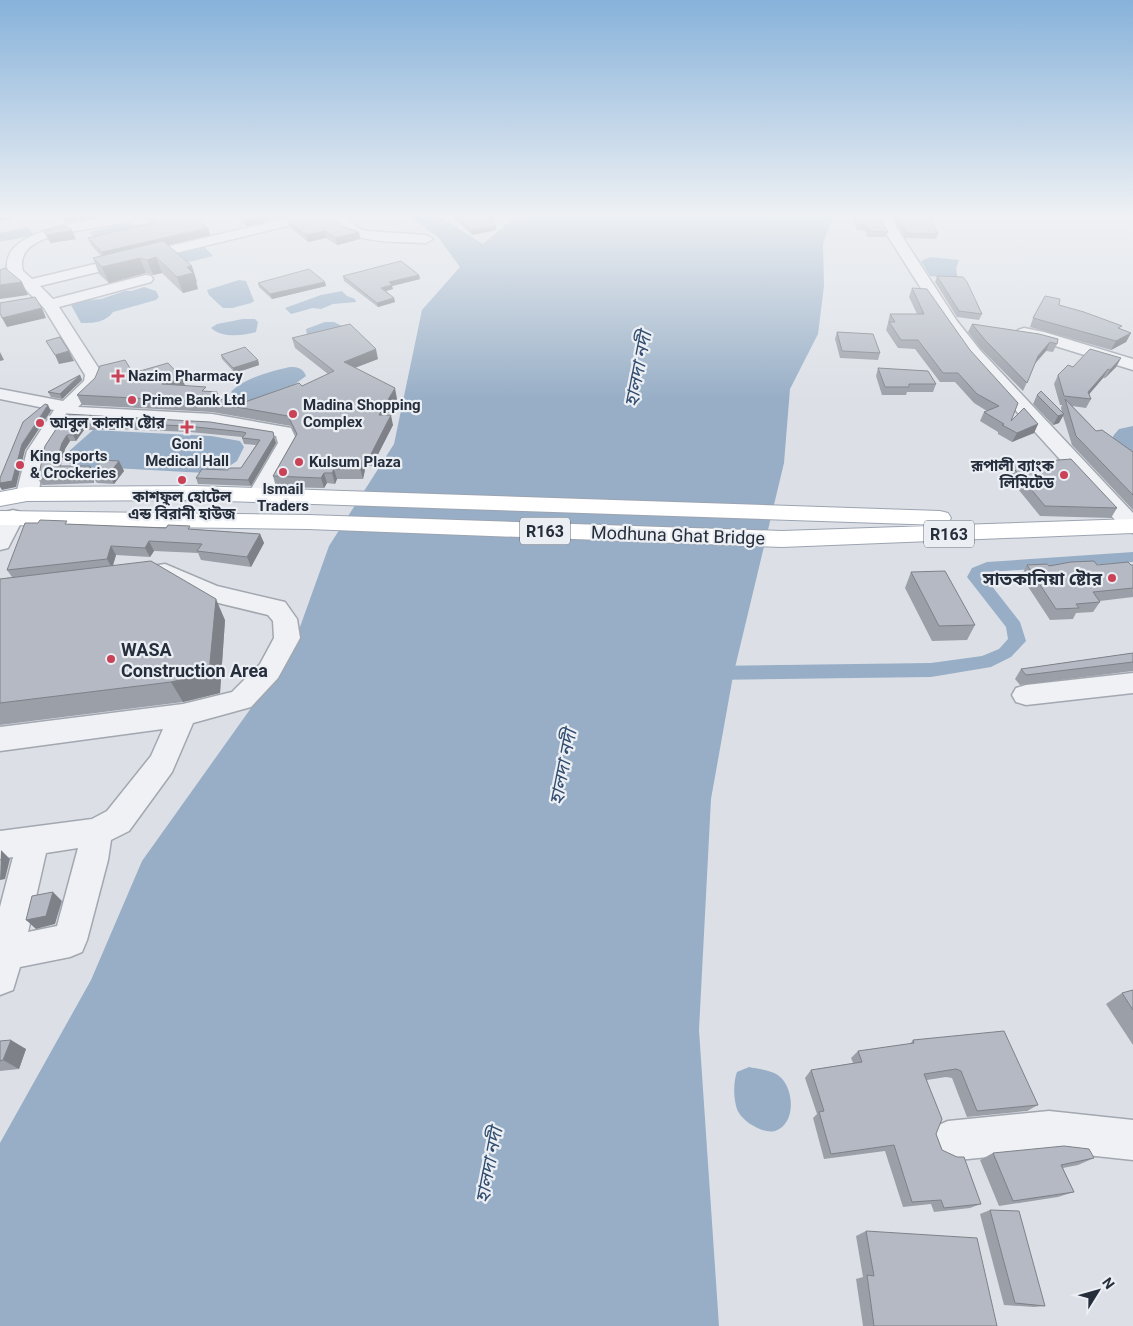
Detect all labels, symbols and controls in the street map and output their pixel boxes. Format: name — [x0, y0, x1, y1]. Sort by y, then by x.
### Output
water label: হালদা নদী — [619, 325, 657, 409]
place label: Nazim Pharmacy — [128, 367, 243, 385]
marker: Nazim Pharmacy — [112, 370, 124, 382]
place label: Prime Bank Ltd — [142, 391, 245, 409]
marker: Prime Bank Ltd — [126, 394, 138, 406]
place label: Madina Shopping Complex — [303, 396, 421, 431]
marker: Madina Shopping Complex — [287, 408, 299, 420]
place label: আবুল কালাম ষ্টোর — [49, 414, 166, 433]
marker: আবুল কালাম ষ্টোর — [34, 417, 46, 429]
marker: Goni Medical Hall — [181, 421, 193, 433]
place label: Goni Medical Hall — [145, 435, 229, 470]
place label: King sports & Crockeries — [30, 447, 116, 482]
place label: Kulsum Plaza — [309, 453, 401, 471]
marker: Kulsum Plaza — [293, 456, 305, 468]
place label: রূপালী ব্যাংক লিমিটেড — [970, 457, 1055, 492]
marker: King sports & Crockeries — [14, 459, 26, 471]
marker: Ismail Traders — [277, 466, 289, 478]
marker: রূপালী ব্যাংক লিমিটেড — [1058, 469, 1070, 481]
marker: কাশফুল হোটেল এন্ড বিরানী হাউজ — [176, 474, 188, 486]
place label: Ismail Traders — [257, 480, 309, 515]
place label: কাশফুল হোটেল এন্ড বিরানী হাউজ — [128, 488, 236, 523]
road number: R163 — [520, 518, 570, 544]
road number: R163 — [924, 520, 974, 548]
street label: Modhuna Ghat Bridge — [591, 521, 765, 549]
place label: সাতকানিয়া ষ্টোর — [982, 568, 1103, 589]
marker: সাতকানিয়া ষ্টোর — [1106, 572, 1118, 584]
place label: WASA Construction Area — [121, 639, 268, 681]
marker: WASA Construction Area — [105, 653, 117, 665]
water label: হালদা নদী — [544, 723, 582, 807]
water label: হালদা নদী — [470, 1121, 508, 1205]
north arrow — [1073, 1266, 1123, 1316]
text: N — [1099, 1274, 1118, 1292]

